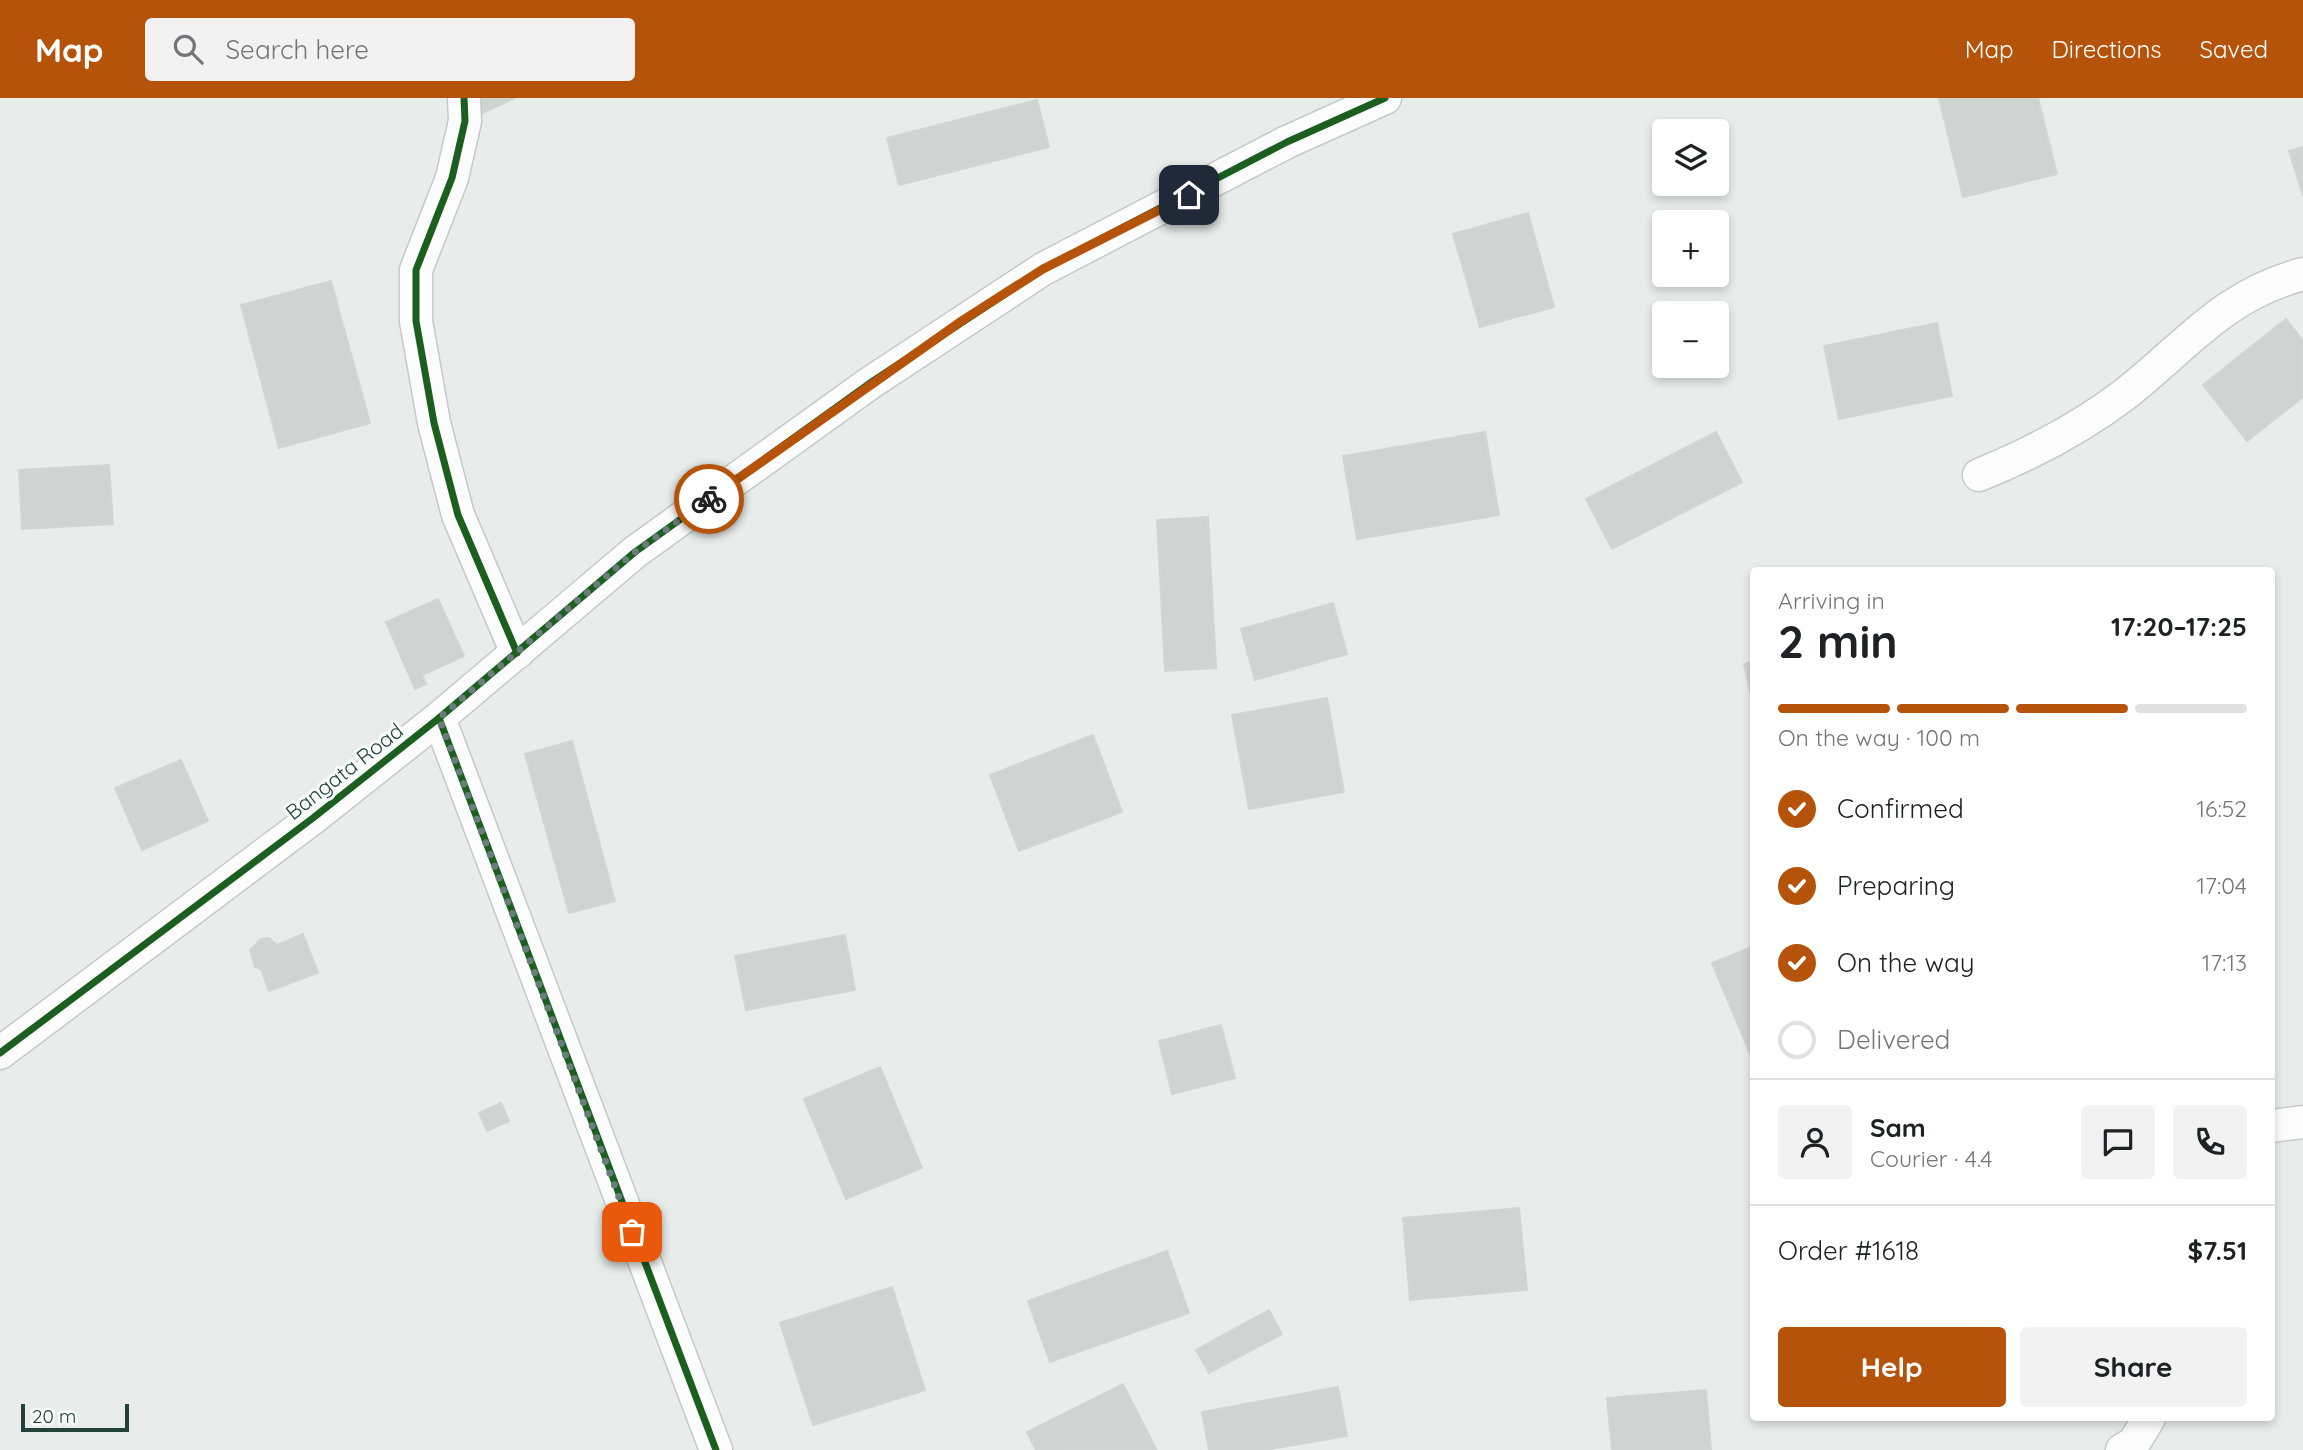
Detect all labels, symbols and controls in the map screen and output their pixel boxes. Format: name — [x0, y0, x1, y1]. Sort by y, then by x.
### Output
search box — [145, 18, 635, 81]
text: Map — [35, 29, 103, 70]
icon: search — [169, 30, 207, 68]
text: Search here — [225, 33, 369, 66]
text: Map — [1965, 34, 2014, 64]
text: Directions — [2052, 34, 2162, 64]
text: Saved — [2200, 34, 2268, 64]
map controls — [1652, 119, 1729, 378]
button: layers — [1652, 119, 1729, 196]
pin — [1159, 165, 1219, 225]
icon: home — [1170, 176, 1208, 214]
button: + — [1652, 210, 1729, 287]
button: − — [1652, 301, 1729, 378]
courier — [674, 464, 744, 534]
icon: bike — [690, 480, 728, 518]
text: Arriving in — [1778, 586, 1885, 615]
text: 17:20–17:25 — [2111, 610, 2247, 643]
text: 2 min — [1778, 612, 1898, 670]
street label: Bangata Road — [280, 717, 408, 825]
text: On the way · 100 m — [1778, 723, 1980, 752]
icon: check — [1778, 790, 1816, 828]
text: Confirmed — [1837, 792, 1964, 825]
text: 16:52 — [2197, 794, 2247, 823]
icon: check — [1778, 867, 1816, 905]
text: Preparing — [1837, 869, 1955, 902]
text: 17:04 — [2197, 871, 2247, 900]
icon: check — [1778, 944, 1816, 982]
text: On the way — [1837, 946, 1975, 979]
text: 17:13 — [2202, 948, 2247, 977]
text: Delivered — [1837, 1023, 1950, 1056]
button: person — [1778, 1105, 1852, 1179]
button: chat — [2081, 1105, 2155, 1179]
button: phone — [2173, 1105, 2247, 1179]
text: Sam — [1870, 1111, 1926, 1144]
text: Courier · 4.4 — [1870, 1144, 1992, 1173]
pin — [602, 1202, 662, 1262]
icon: bag — [613, 1213, 651, 1251]
text: Order #1618 — [1778, 1234, 1919, 1267]
text: $7.51 — [2187, 1234, 2247, 1267]
button: Help — [1778, 1327, 2006, 1407]
button: Share — [2020, 1327, 2247, 1407]
scale bar — [21, 1401, 130, 1433]
text: 20 m — [32, 1404, 76, 1428]

